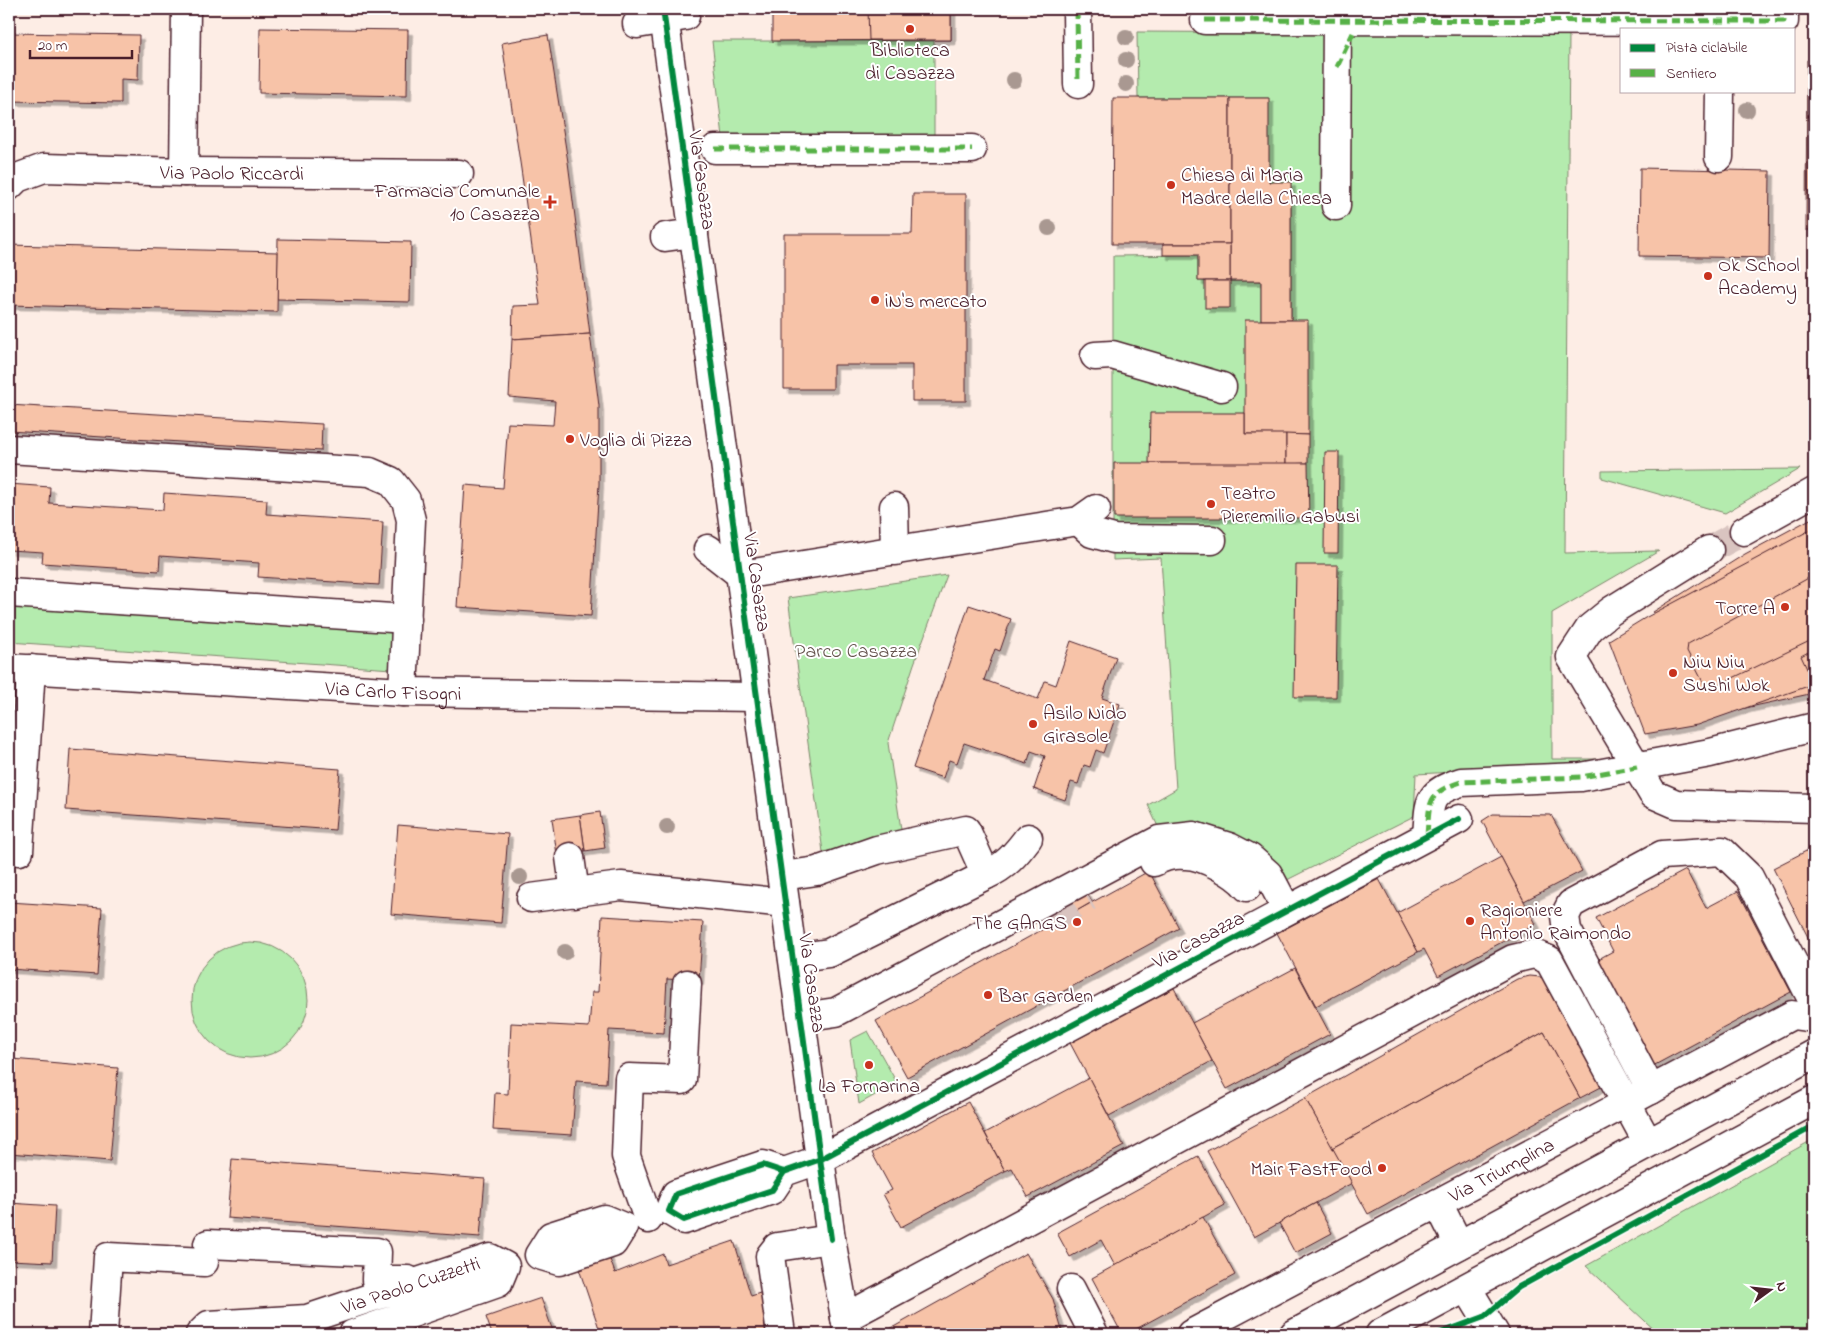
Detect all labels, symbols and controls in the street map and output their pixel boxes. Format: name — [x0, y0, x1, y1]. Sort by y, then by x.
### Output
marker: Biblioteca di Casazza — [904, 23, 916, 35]
scale bar — [30, 28, 132, 60]
legend — [1620, 28, 1796, 92]
text: 20 m — [38, 35, 68, 57]
place label: Biblioteca di Casazza — [865, 37, 955, 89]
text: Pista ciclabile — [1666, 37, 1748, 59]
text: Sentiero — [1666, 63, 1717, 85]
street label: Via Casazza — [679, 128, 722, 232]
street label: Via Paolo Riccardi — [158, 159, 304, 190]
place label: Chiesa di Maria Madre della Chiesa — [1181, 162, 1332, 214]
place label: Farmacia Comunale 10 Casazza — [373, 178, 540, 230]
marker: Chiesa di Maria Madre della Chiesa — [1165, 179, 1177, 191]
marker: Farmacia Comunale 10 Casazza — [544, 196, 556, 208]
place label: Ok School Academy — [1718, 252, 1800, 304]
marker: Ok School Academy — [1702, 270, 1714, 282]
place label: iN's mercato — [885, 288, 987, 317]
marker: iN's mercato — [869, 294, 881, 306]
place label: Voglia di Pizza — [579, 427, 692, 457]
marker: Voglia di Pizza — [564, 433, 576, 445]
place label: Teatro Pieremilio Gabusi — [1221, 480, 1360, 532]
marker: Teatro Pieremilio Gabusi — [1205, 498, 1217, 510]
street label: Via Casazza — [734, 530, 777, 634]
place label: Torre A — [1715, 595, 1775, 624]
marker: Torre A — [1779, 601, 1791, 613]
park label: Parco Casazza — [795, 638, 917, 667]
place label: Niu Niu Sushi Wok — [1683, 649, 1770, 701]
marker: Niu Niu Sushi Wok — [1667, 667, 1679, 679]
street label: Via Carlo Fisogni — [323, 675, 462, 711]
place label: Asilo Nido Girasole — [1043, 700, 1127, 752]
marker: Asilo Nido Girasole — [1027, 718, 1039, 730]
place label: Ragioniere Antonio Raimondo — [1480, 897, 1631, 949]
street label: Via Casazza — [1147, 905, 1250, 978]
place label: The GAnGS — [972, 910, 1067, 939]
marker: Ragioniere Antonio Raimondo — [1464, 915, 1476, 927]
marker: The GAnGS — [1071, 916, 1083, 928]
street label: Via Casazza — [789, 931, 832, 1035]
place label: Bar Garden — [997, 983, 1093, 1012]
marker: Bar Garden — [982, 989, 994, 1001]
marker: La Fornarina — [863, 1059, 875, 1071]
place label: La Fornarina — [818, 1073, 920, 1102]
street label: Via Triumplina — [1443, 1132, 1560, 1212]
place label: Mair FastFood — [1250, 1156, 1372, 1185]
marker: Mair FastFood — [1376, 1162, 1388, 1174]
street label: Via Paolo Cuzzetti — [337, 1250, 485, 1324]
north arrow — [1746, 1266, 1796, 1316]
text: N — [1770, 1280, 1792, 1294]

